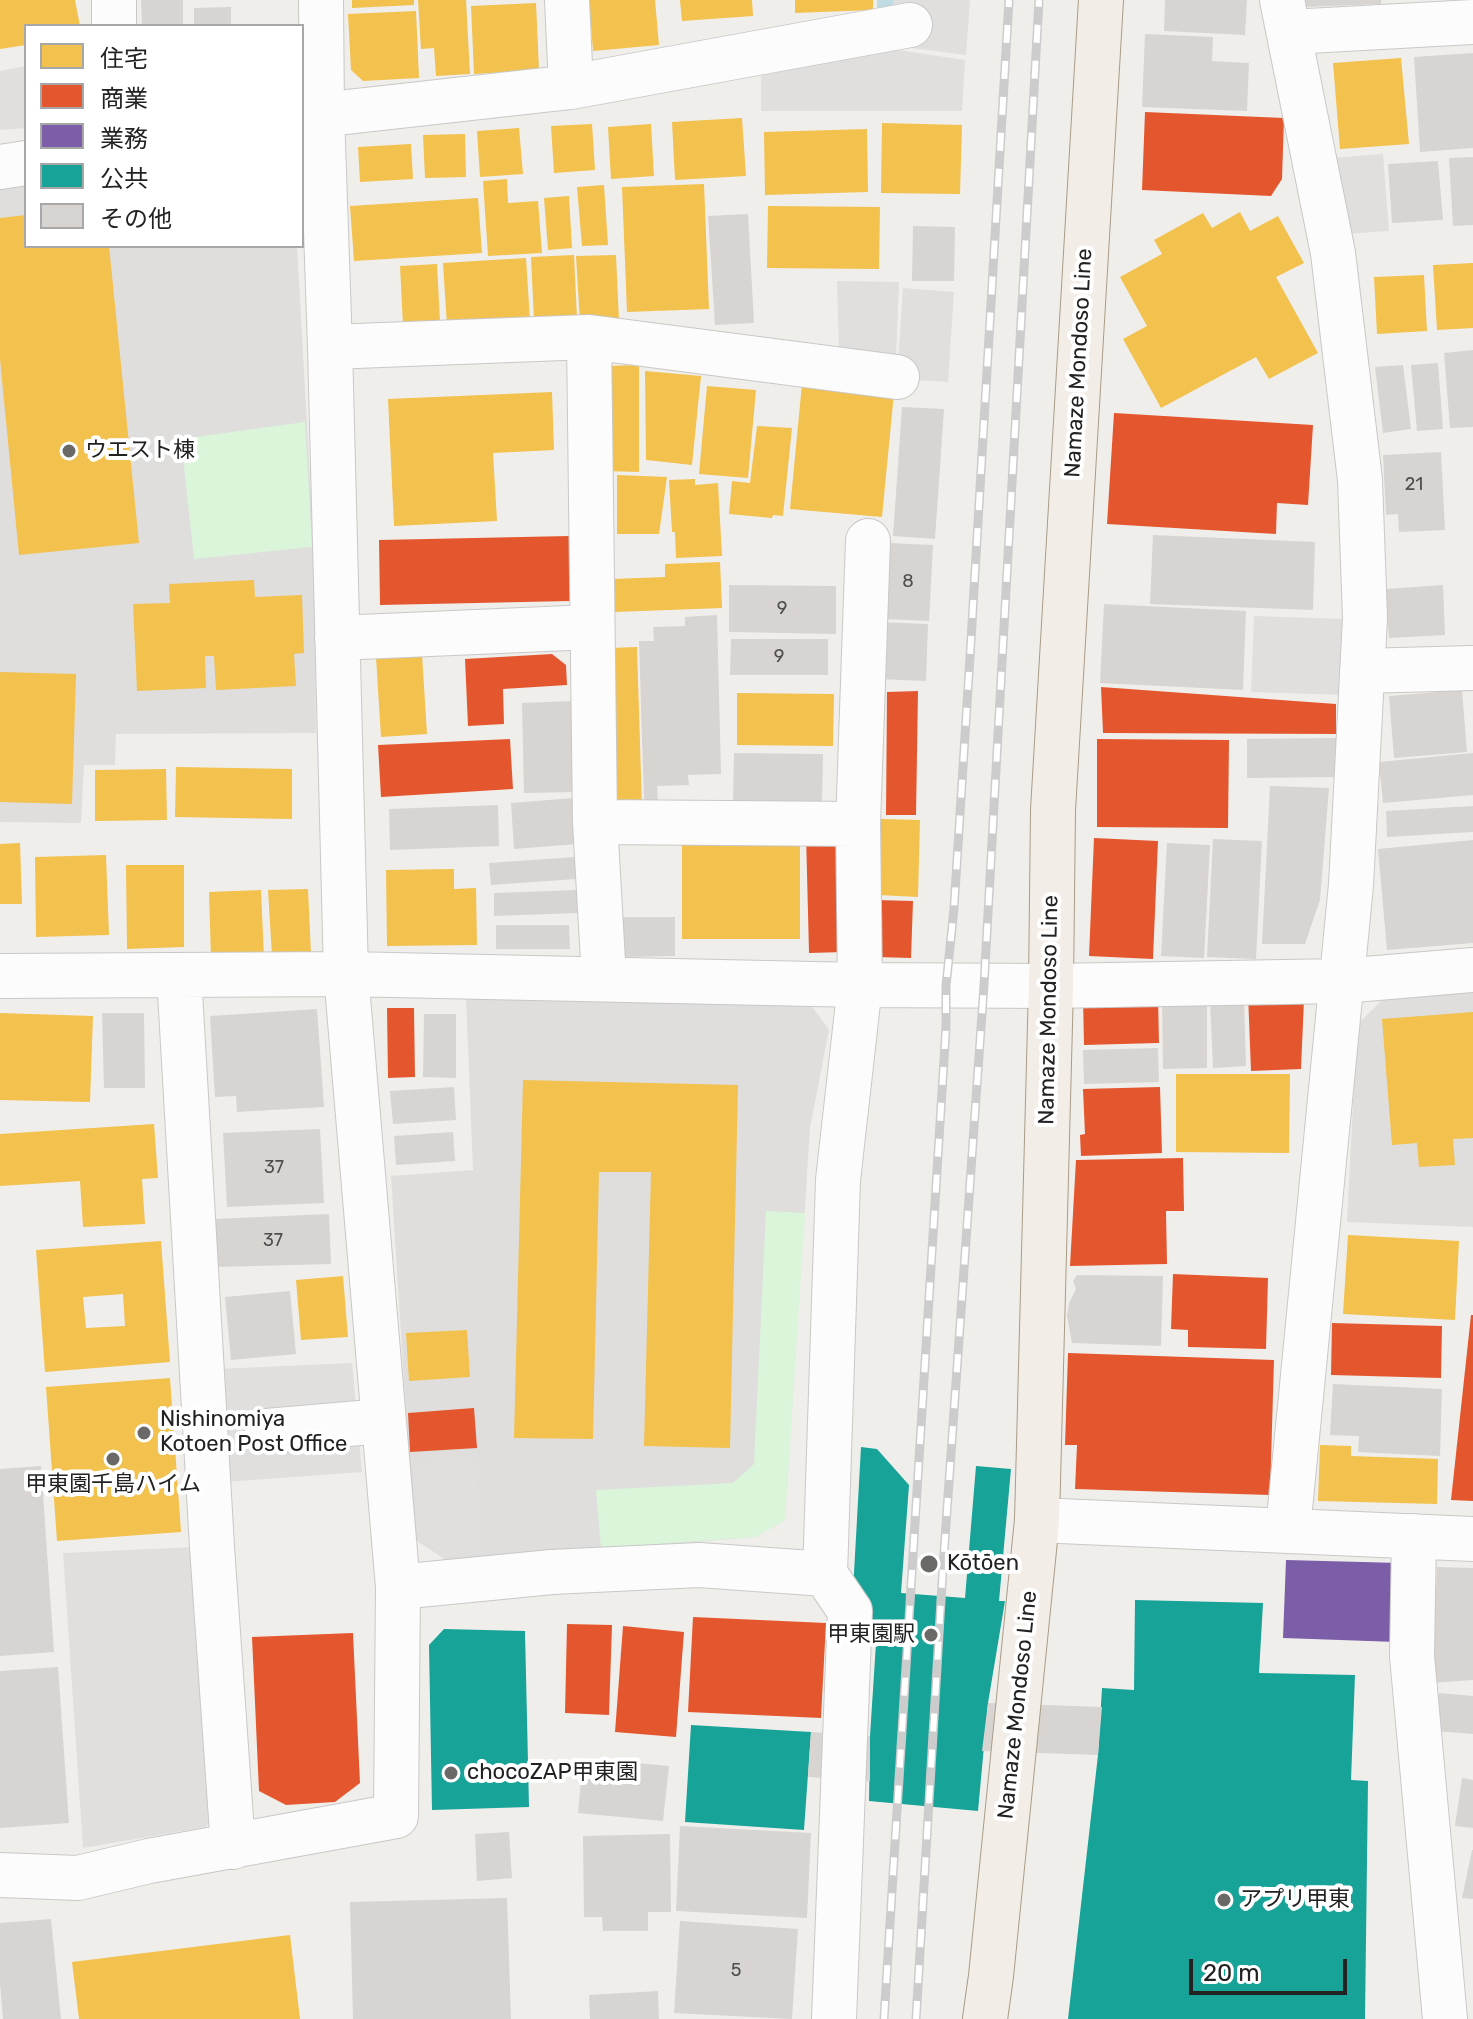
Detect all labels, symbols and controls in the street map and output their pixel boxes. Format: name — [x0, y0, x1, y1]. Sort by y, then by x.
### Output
legend — [24, 24, 304, 248]
text: 住宅 — [100, 45, 148, 73]
text: 商業 — [100, 85, 148, 113]
text: 業務 — [100, 125, 148, 153]
text: 公共 — [100, 165, 148, 193]
text: その他 — [100, 205, 172, 233]
street label: Namaze Mondoso Line — [1060, 248, 1098, 478]
place label: ウエスト棟 — [85, 438, 195, 464]
marker: ウエスト棟 — [60, 442, 78, 460]
house number: 21 — [1405, 474, 1423, 496]
house number: 8 — [902, 571, 914, 593]
house number: 9 — [777, 598, 787, 620]
house number: 9 — [774, 646, 784, 668]
street label: Namaze Mondoso Line — [1034, 895, 1064, 1125]
house number: 37 — [264, 1157, 284, 1179]
house number: 37 — [263, 1230, 283, 1252]
place label: Nishinomiya Kotoen Post Office — [160, 1407, 347, 1458]
marker: Nishinomiya Kotoen Post Office — [135, 1424, 153, 1442]
marker: 甲東園千島ハイム — [104, 1450, 122, 1468]
place label: 甲東園千島ハイム — [25, 1472, 201, 1498]
place label: Kōtōen — [947, 1551, 1019, 1577]
marker: Kōtōen — [918, 1553, 940, 1575]
street label: Namaze Mondoso Line — [993, 1589, 1043, 1821]
place label: 甲東園駅 — [827, 1622, 915, 1648]
marker: 甲東園駅 — [922, 1626, 940, 1644]
place label: chocoZAP甲東園 — [467, 1760, 638, 1786]
marker: chocoZAP甲東園 — [442, 1764, 460, 1782]
place label: アプリ甲東 — [1240, 1887, 1350, 1913]
marker: アプリ甲東 — [1215, 1891, 1233, 1909]
scale bar — [1193, 1943, 1351, 1993]
text: 20 m — [1203, 1959, 1260, 1987]
house number: 5 — [731, 1960, 741, 1982]

